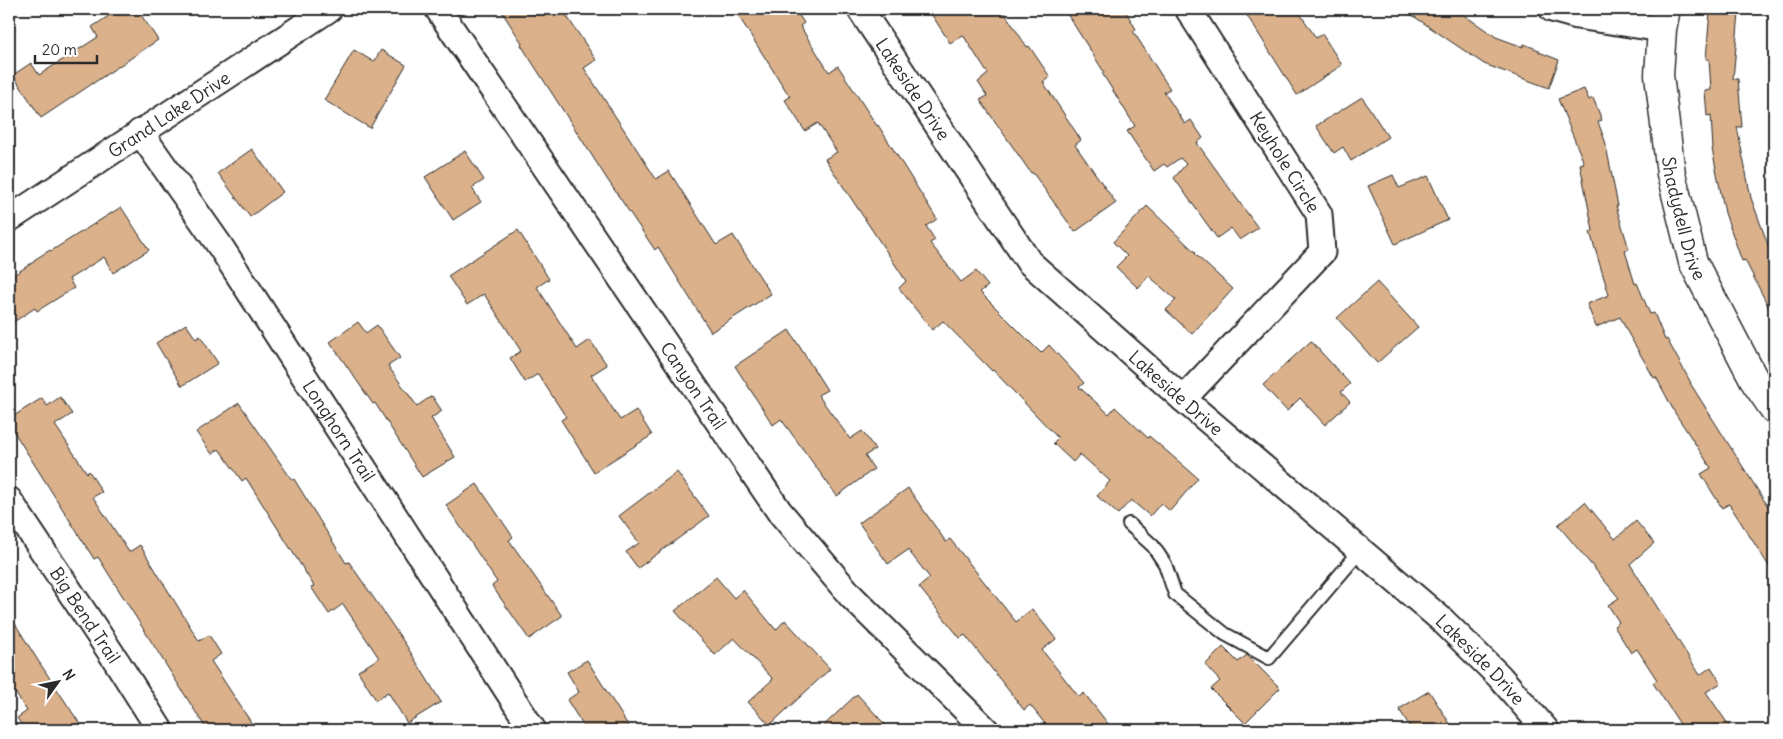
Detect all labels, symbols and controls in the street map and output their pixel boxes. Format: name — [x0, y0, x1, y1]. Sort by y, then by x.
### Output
scale bar — [35, 32, 98, 64]
street label: Lakeside Drive — [871, 33, 956, 144]
text: 20 m — [42, 40, 77, 59]
street label: Grand Lake Drive — [103, 66, 234, 163]
street label: Keyhole Circle — [1245, 107, 1325, 217]
street label: Shadydell Drive — [1657, 155, 1712, 284]
street label: Canyon Trail — [656, 337, 732, 434]
street label: Lakeside Drive — [1124, 345, 1228, 440]
street label: Longhorn Trail — [298, 375, 381, 486]
street label: Big Bend Trail — [45, 562, 126, 667]
street label: Lakeside Drive — [1431, 609, 1530, 709]
north arrow — [32, 656, 82, 706]
text: N — [59, 666, 79, 684]

